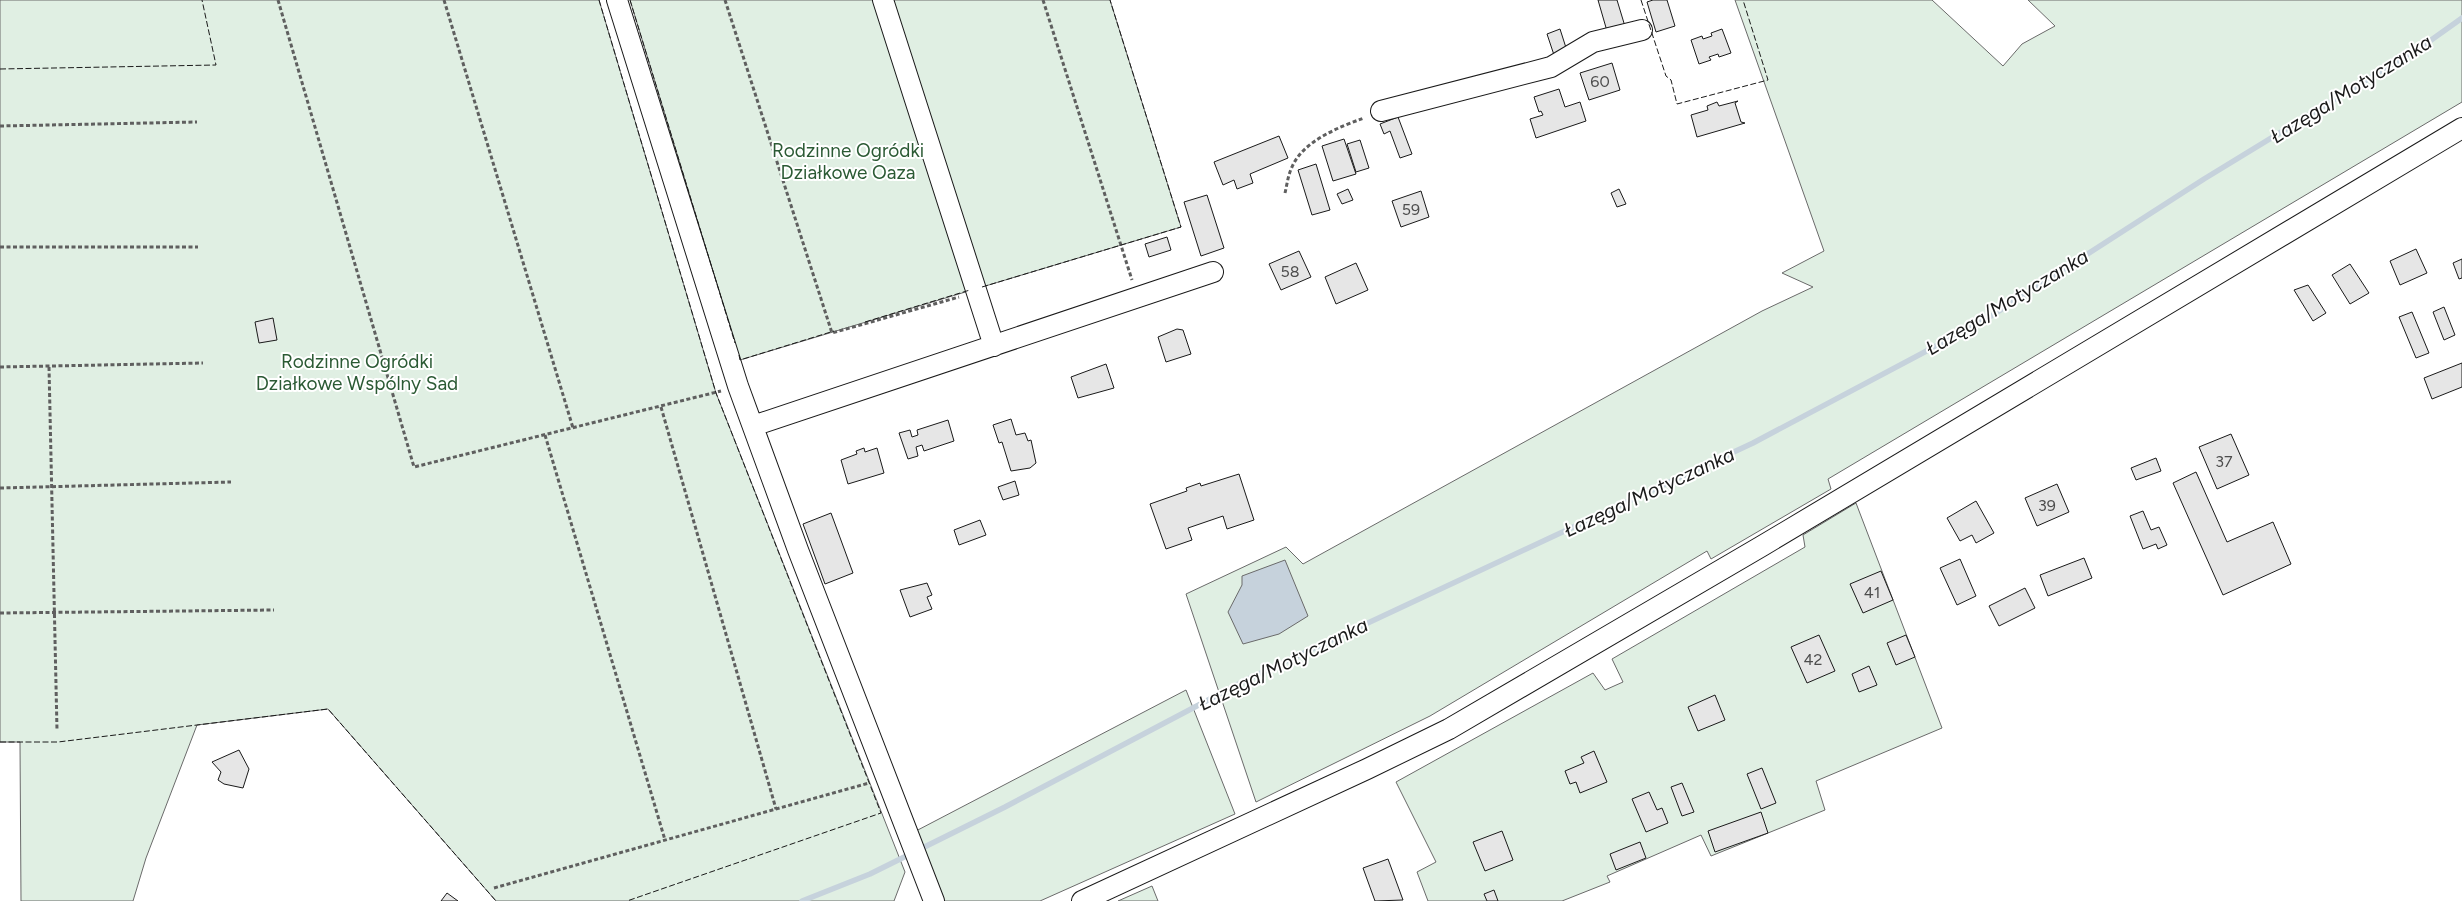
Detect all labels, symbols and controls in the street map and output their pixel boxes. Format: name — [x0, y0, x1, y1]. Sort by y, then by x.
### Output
water label: Łazęga/Motyczanka — [2266, 30, 2436, 148]
house number: 60 — [1590, 72, 1610, 91]
park label: Rodzinne Ogródki Działkowe Oaza — [772, 139, 924, 184]
house number: 59 — [1402, 200, 1420, 219]
water label: Łazęga/Motyczanka — [1921, 244, 2093, 360]
house number: 58 — [1280, 262, 1300, 281]
park label: Rodzinne Ogródki Działkowe Wspólny Sad — [256, 350, 458, 395]
water label: Łazęga/Motyczanka — [1560, 442, 1738, 542]
house number: 37 — [2215, 452, 2233, 471]
house number: 39 — [2038, 496, 2056, 515]
house number: 41 — [1864, 583, 1880, 602]
water label: Łazęga/Motyczanka — [1194, 612, 1372, 715]
house number: 42 — [1804, 650, 1822, 669]

